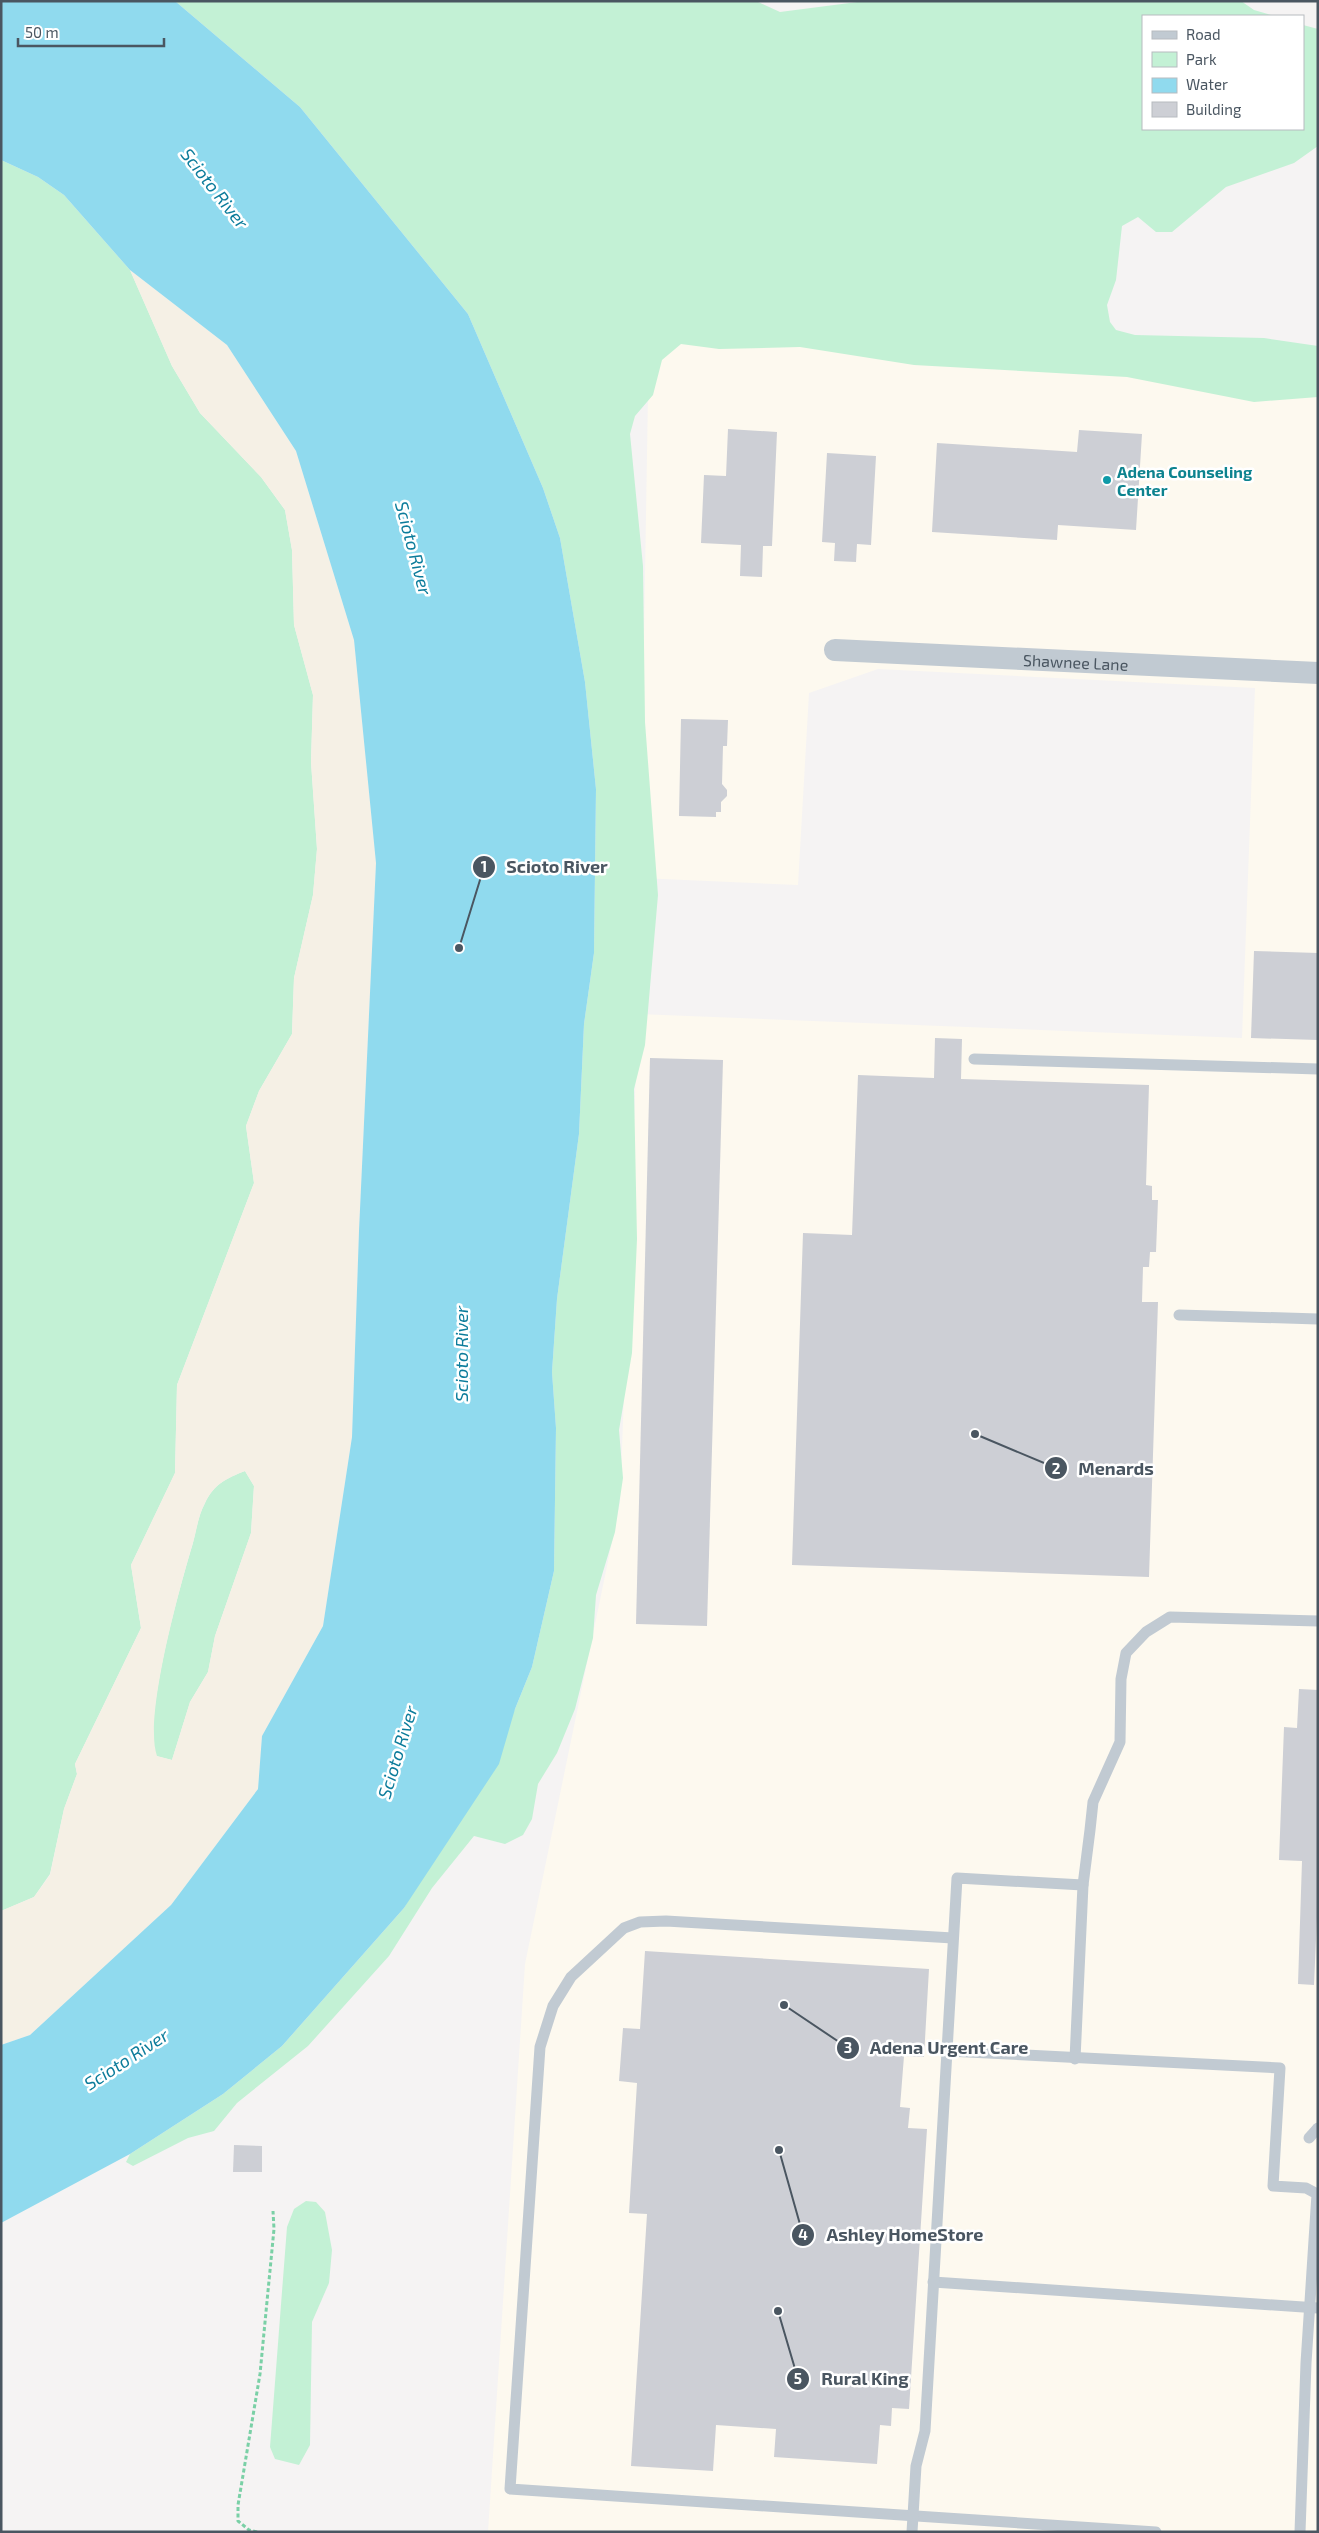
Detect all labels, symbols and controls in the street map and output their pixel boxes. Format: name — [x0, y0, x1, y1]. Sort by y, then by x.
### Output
scale bar — [18, 15, 164, 47]
legend — [1142, 15, 1304, 130]
text: 50 m — [25, 23, 59, 41]
text: Road — [1186, 25, 1221, 43]
text: Park — [1186, 50, 1217, 68]
text: Water — [1186, 75, 1228, 93]
text: Building — [1186, 100, 1242, 118]
water label: Scioto River — [177, 143, 254, 233]
place label: Adena Counseling Center — [1117, 462, 1253, 499]
marker: Adena Counseling Center — [1101, 474, 1113, 486]
water label: Scioto River — [391, 499, 437, 598]
street label: Shawnee Lane — [1023, 649, 1129, 673]
callout: Scioto River — [472, 850, 618, 883]
text: Scioto River — [506, 855, 608, 877]
text: 1 — [481, 857, 487, 875]
water label: Scioto River — [450, 1305, 472, 1402]
callout: Menards — [1043, 1452, 1164, 1485]
text: Menards — [1078, 1457, 1154, 1479]
text: 2 — [1052, 1459, 1061, 1477]
water label: Scioto River — [372, 1702, 422, 1801]
water label: Scioto River — [80, 2023, 173, 2094]
callout: Adena Urgent Care — [835, 2031, 1039, 2064]
text: Adena Urgent Care — [870, 2036, 1028, 2058]
text: 3 — [844, 2038, 852, 2056]
callout: Ashley HomeStore — [791, 2219, 993, 2252]
text: Ashley HomeStore — [826, 2223, 984, 2245]
text: 4 — [798, 2225, 808, 2243]
callout: Rural King — [786, 2363, 919, 2396]
text: Rural King — [821, 2367, 909, 2389]
text: 5 — [794, 2369, 802, 2387]

